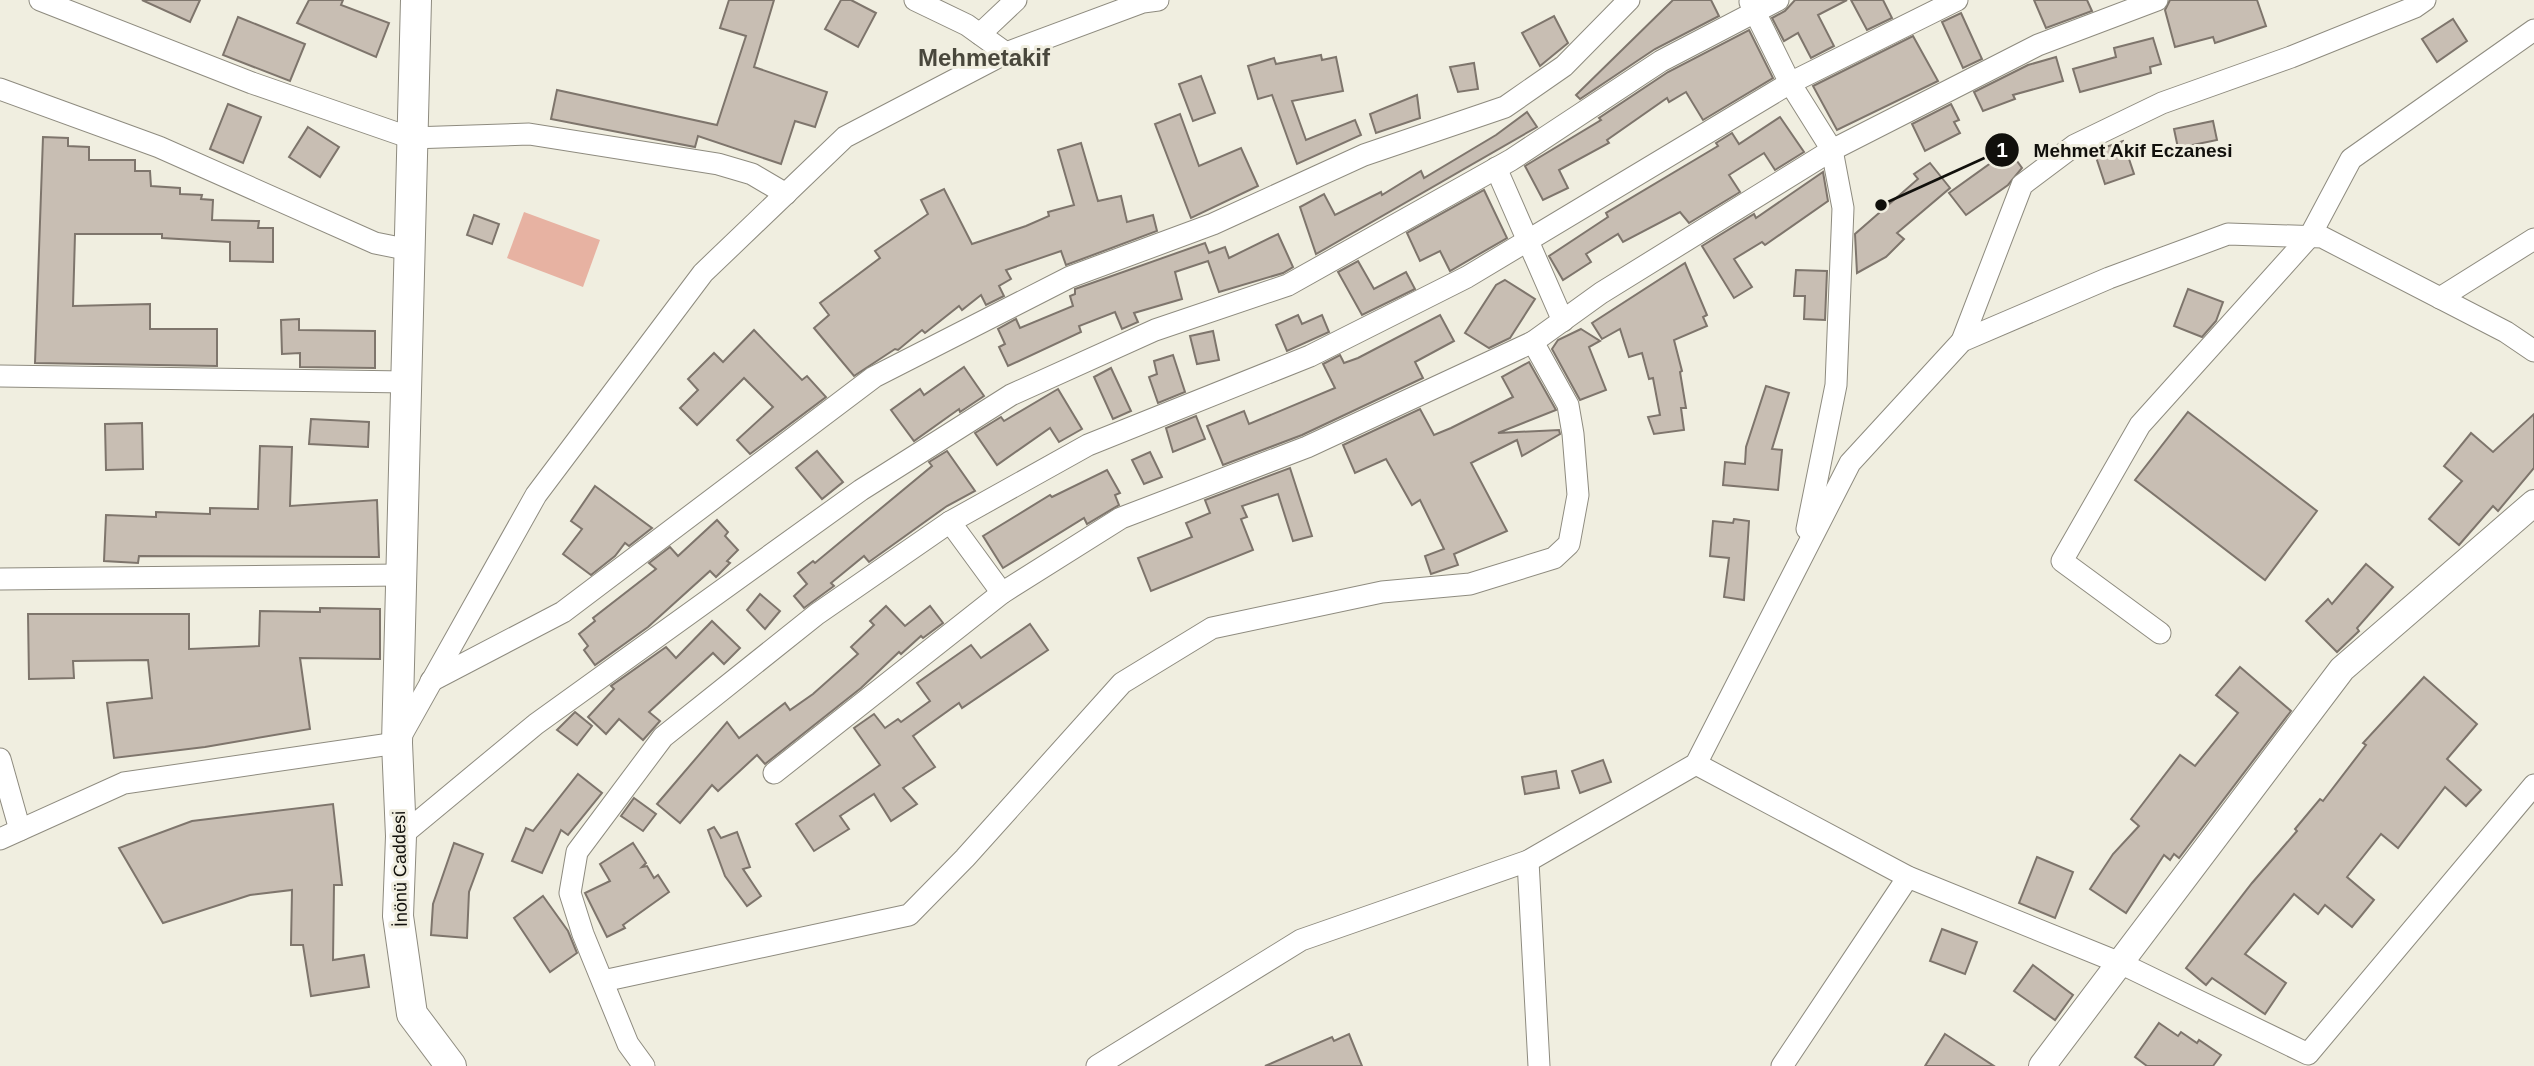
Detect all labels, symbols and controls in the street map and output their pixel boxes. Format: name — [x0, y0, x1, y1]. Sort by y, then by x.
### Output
district label: Mehmetakif — [918, 44, 1051, 71]
callout: Mehmet Akif Eczanesi — [1984, 130, 2247, 170]
text: 1 — [1996, 138, 2008, 161]
text: Mehmet Akif Eczanesi — [2034, 140, 2232, 161]
street label: İnönü Caddesi — [389, 811, 411, 927]

